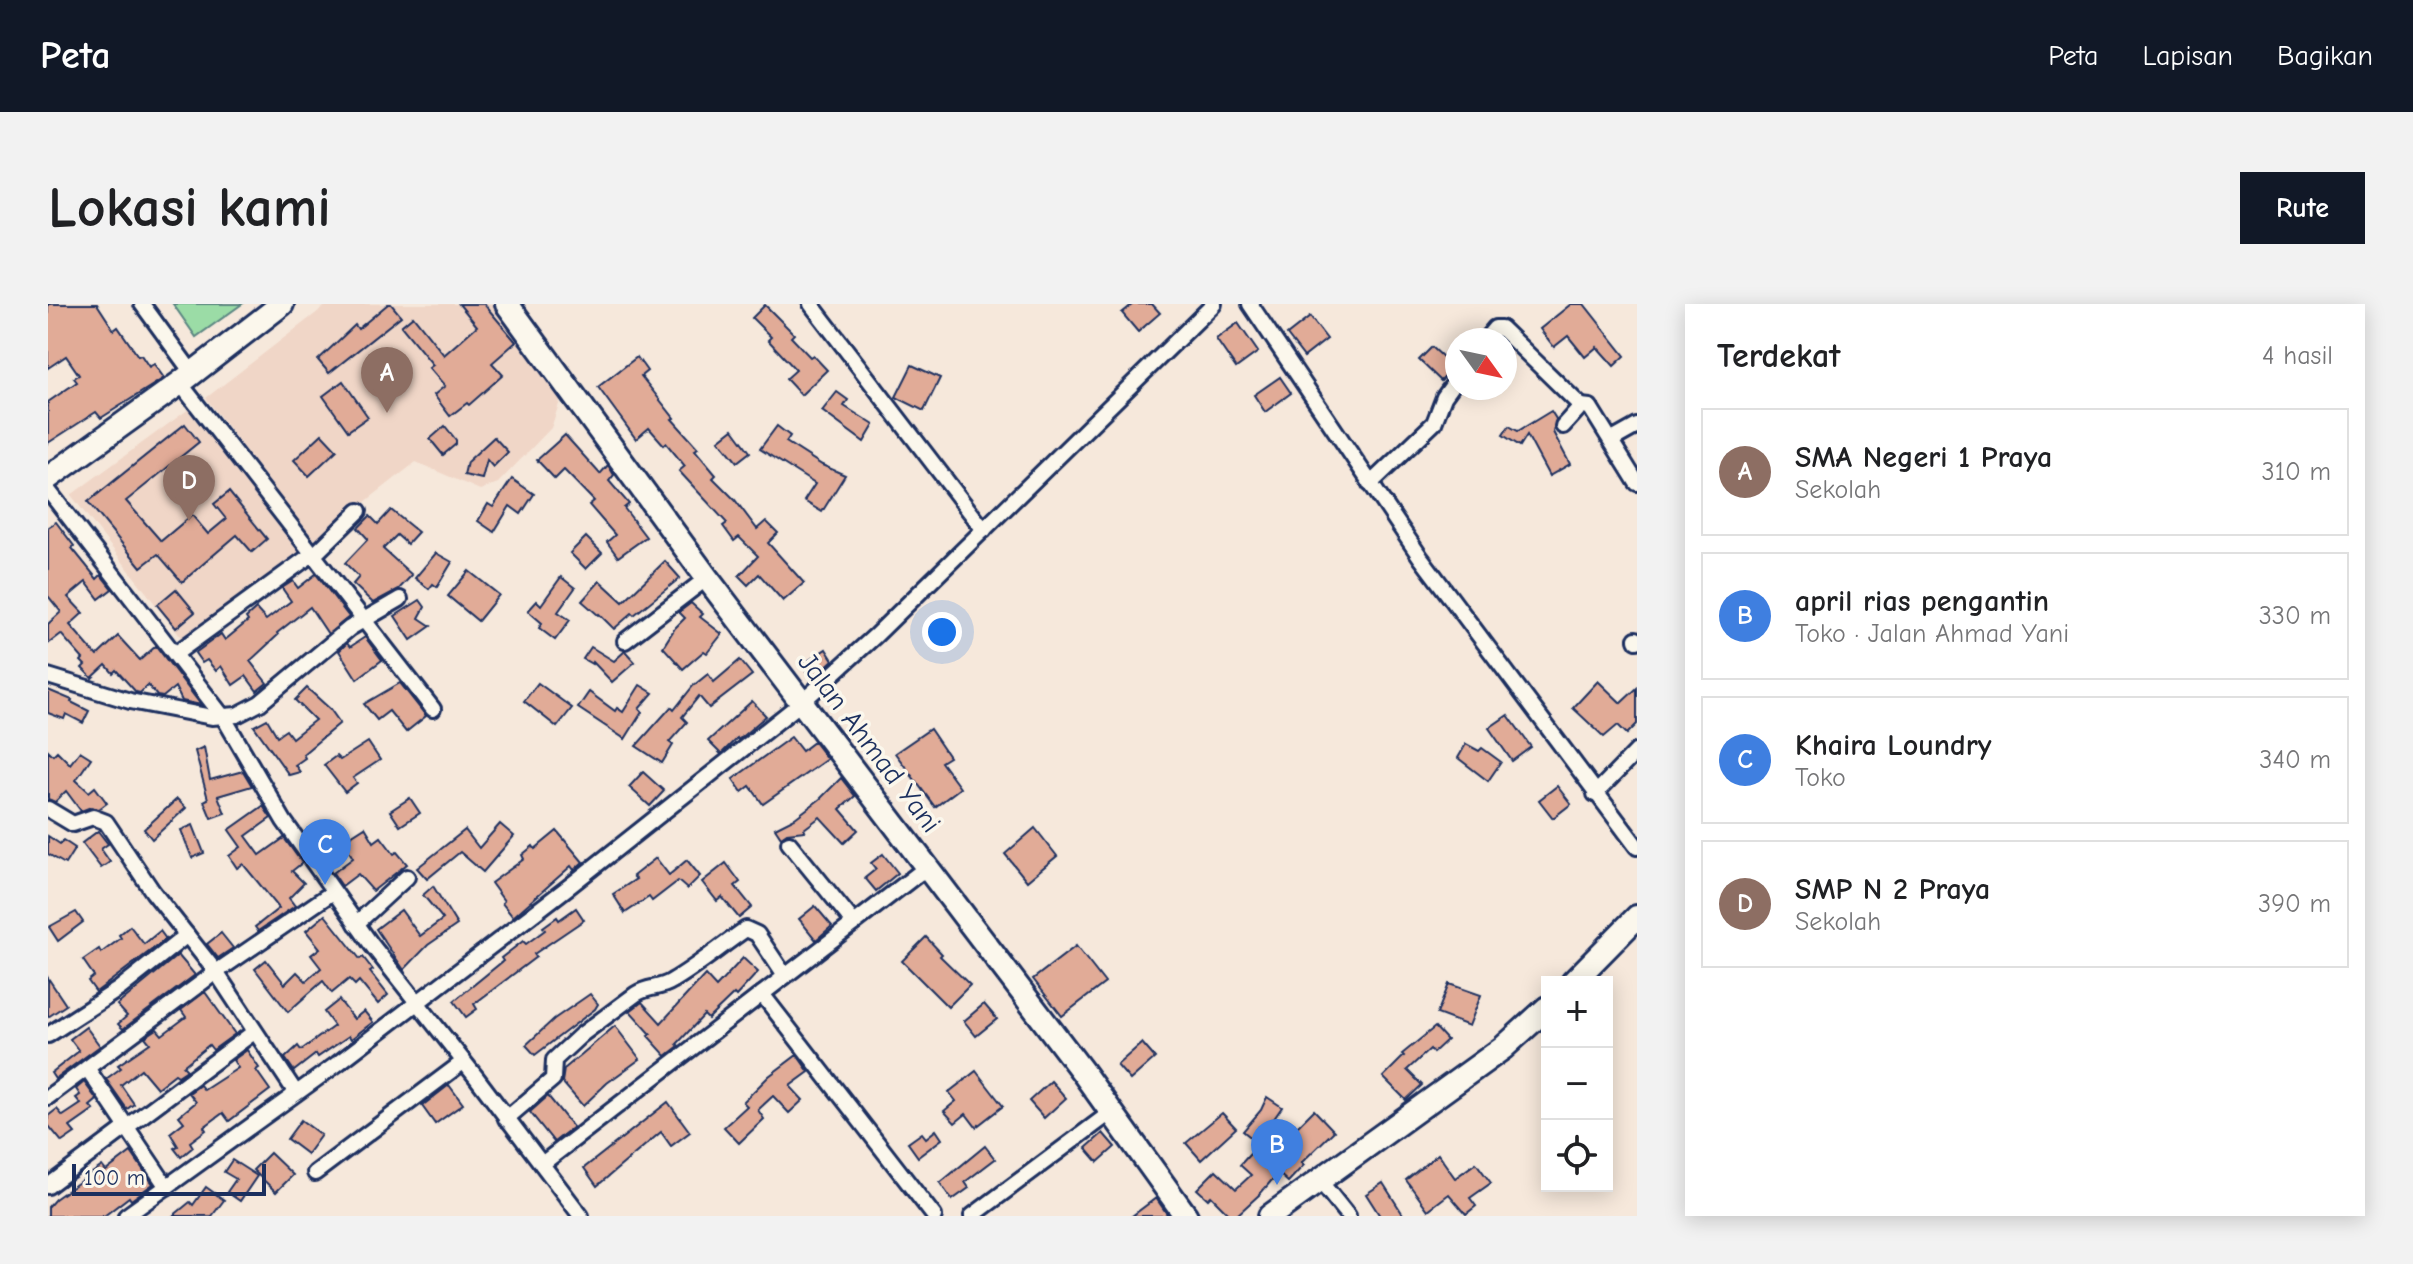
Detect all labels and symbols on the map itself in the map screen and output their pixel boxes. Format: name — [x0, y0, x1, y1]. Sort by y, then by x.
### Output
north arrow — [1445, 328, 1517, 400]
pin: A — [361, 347, 413, 413]
pin: D — [163, 455, 215, 521]
your location — [922, 612, 962, 652]
street label: Jalan Ahmad Yani — [791, 646, 947, 839]
pin: C — [299, 819, 351, 885]
pin: B — [1251, 1119, 1303, 1185]
scale bar — [72, 1160, 266, 1196]

